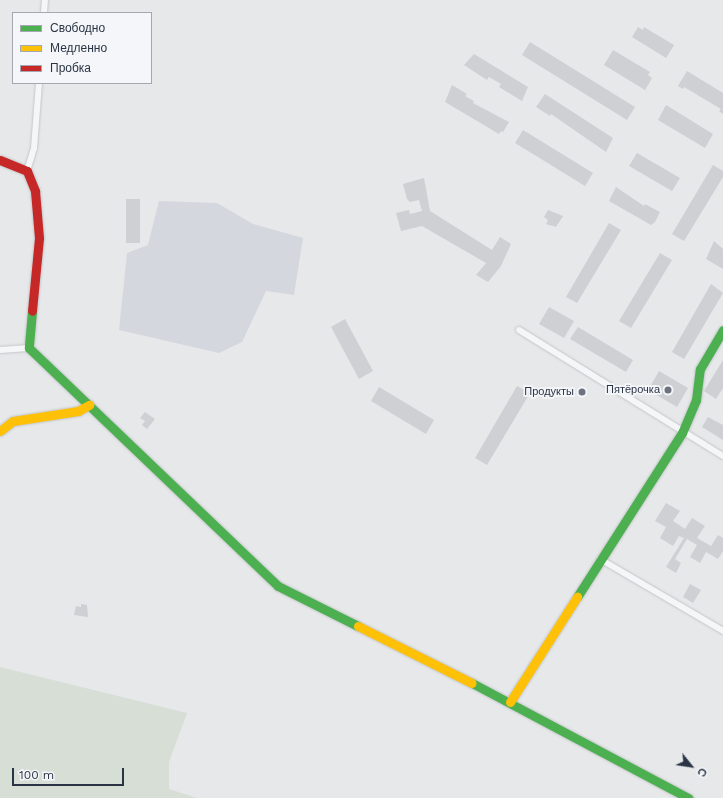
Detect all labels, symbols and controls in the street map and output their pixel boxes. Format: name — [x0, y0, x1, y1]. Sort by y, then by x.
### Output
legend — [12, 12, 152, 84]
text: Свободно — [50, 21, 105, 35]
text: Медленно — [50, 41, 107, 55]
text: Пробка — [50, 61, 91, 75]
place label: Пятёрочка — [606, 383, 660, 397]
place label: Продукты — [524, 385, 574, 399]
marker: Пятёрочка — [663, 385, 673, 395]
marker: Продукты — [577, 387, 587, 397]
north arrow — [671, 746, 711, 786]
scale bar — [14, 760, 126, 786]
text: С — [694, 766, 709, 779]
text: 100 m — [19, 768, 54, 782]

